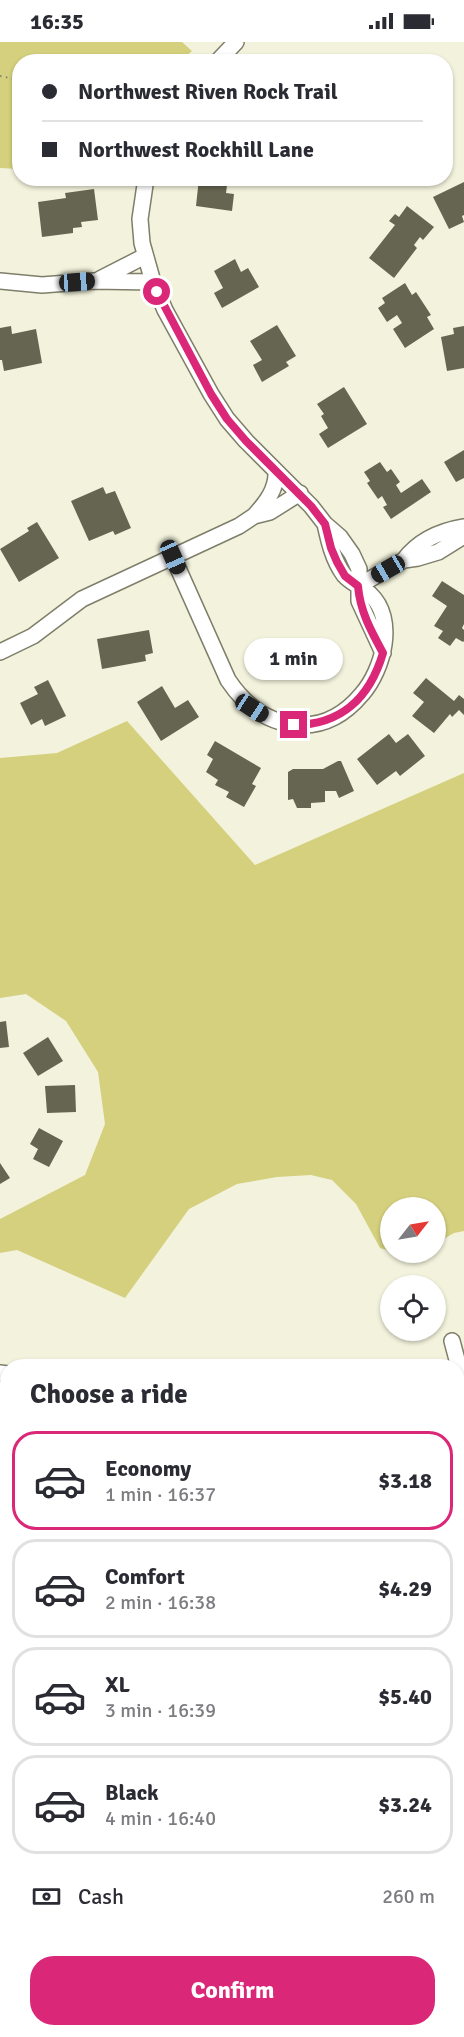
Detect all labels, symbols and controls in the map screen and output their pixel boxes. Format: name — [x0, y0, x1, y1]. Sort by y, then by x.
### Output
text: 16:35 — [30, 8, 84, 35]
text: Northwest Riven Rock Trail — [78, 78, 338, 105]
text: Northwest Rockhill Lane — [78, 136, 314, 163]
car — [58, 272, 96, 292]
route start — [143, 278, 170, 305]
car — [157, 537, 189, 577]
car — [368, 552, 408, 586]
callout: 1 min — [244, 638, 344, 680]
text: 1 min — [269, 646, 318, 671]
car — [232, 691, 272, 725]
route end — [280, 711, 307, 738]
north arrow — [380, 1197, 446, 1263]
map controls — [380, 1197, 446, 1341]
button: locate — [380, 1275, 446, 1341]
text: Choose a ride — [30, 1378, 188, 1411]
icon: car — [33, 1454, 87, 1508]
text: Economy — [105, 1455, 191, 1482]
text: $3.18 — [378, 1467, 432, 1494]
text: 1 min · 16:37 — [105, 1482, 216, 1507]
icon: car — [33, 1562, 87, 1616]
text: Comfort — [105, 1563, 185, 1590]
text: $4.29 — [378, 1575, 432, 1602]
text: 2 min · 16:38 — [105, 1590, 216, 1615]
icon: car — [33, 1670, 87, 1724]
text: XL — [105, 1671, 130, 1698]
text: $5.40 — [378, 1683, 432, 1710]
text: 3 min · 16:39 — [105, 1698, 216, 1723]
icon: car — [33, 1778, 87, 1832]
text: Black — [105, 1779, 159, 1806]
text: $3.24 — [378, 1791, 432, 1818]
text: 4 min · 16:40 — [105, 1806, 216, 1831]
icon: cash — [30, 1880, 63, 1913]
text: Cash — [78, 1883, 124, 1910]
text: 260 m — [382, 1884, 435, 1909]
button: Confirm — [30, 1956, 435, 2025]

